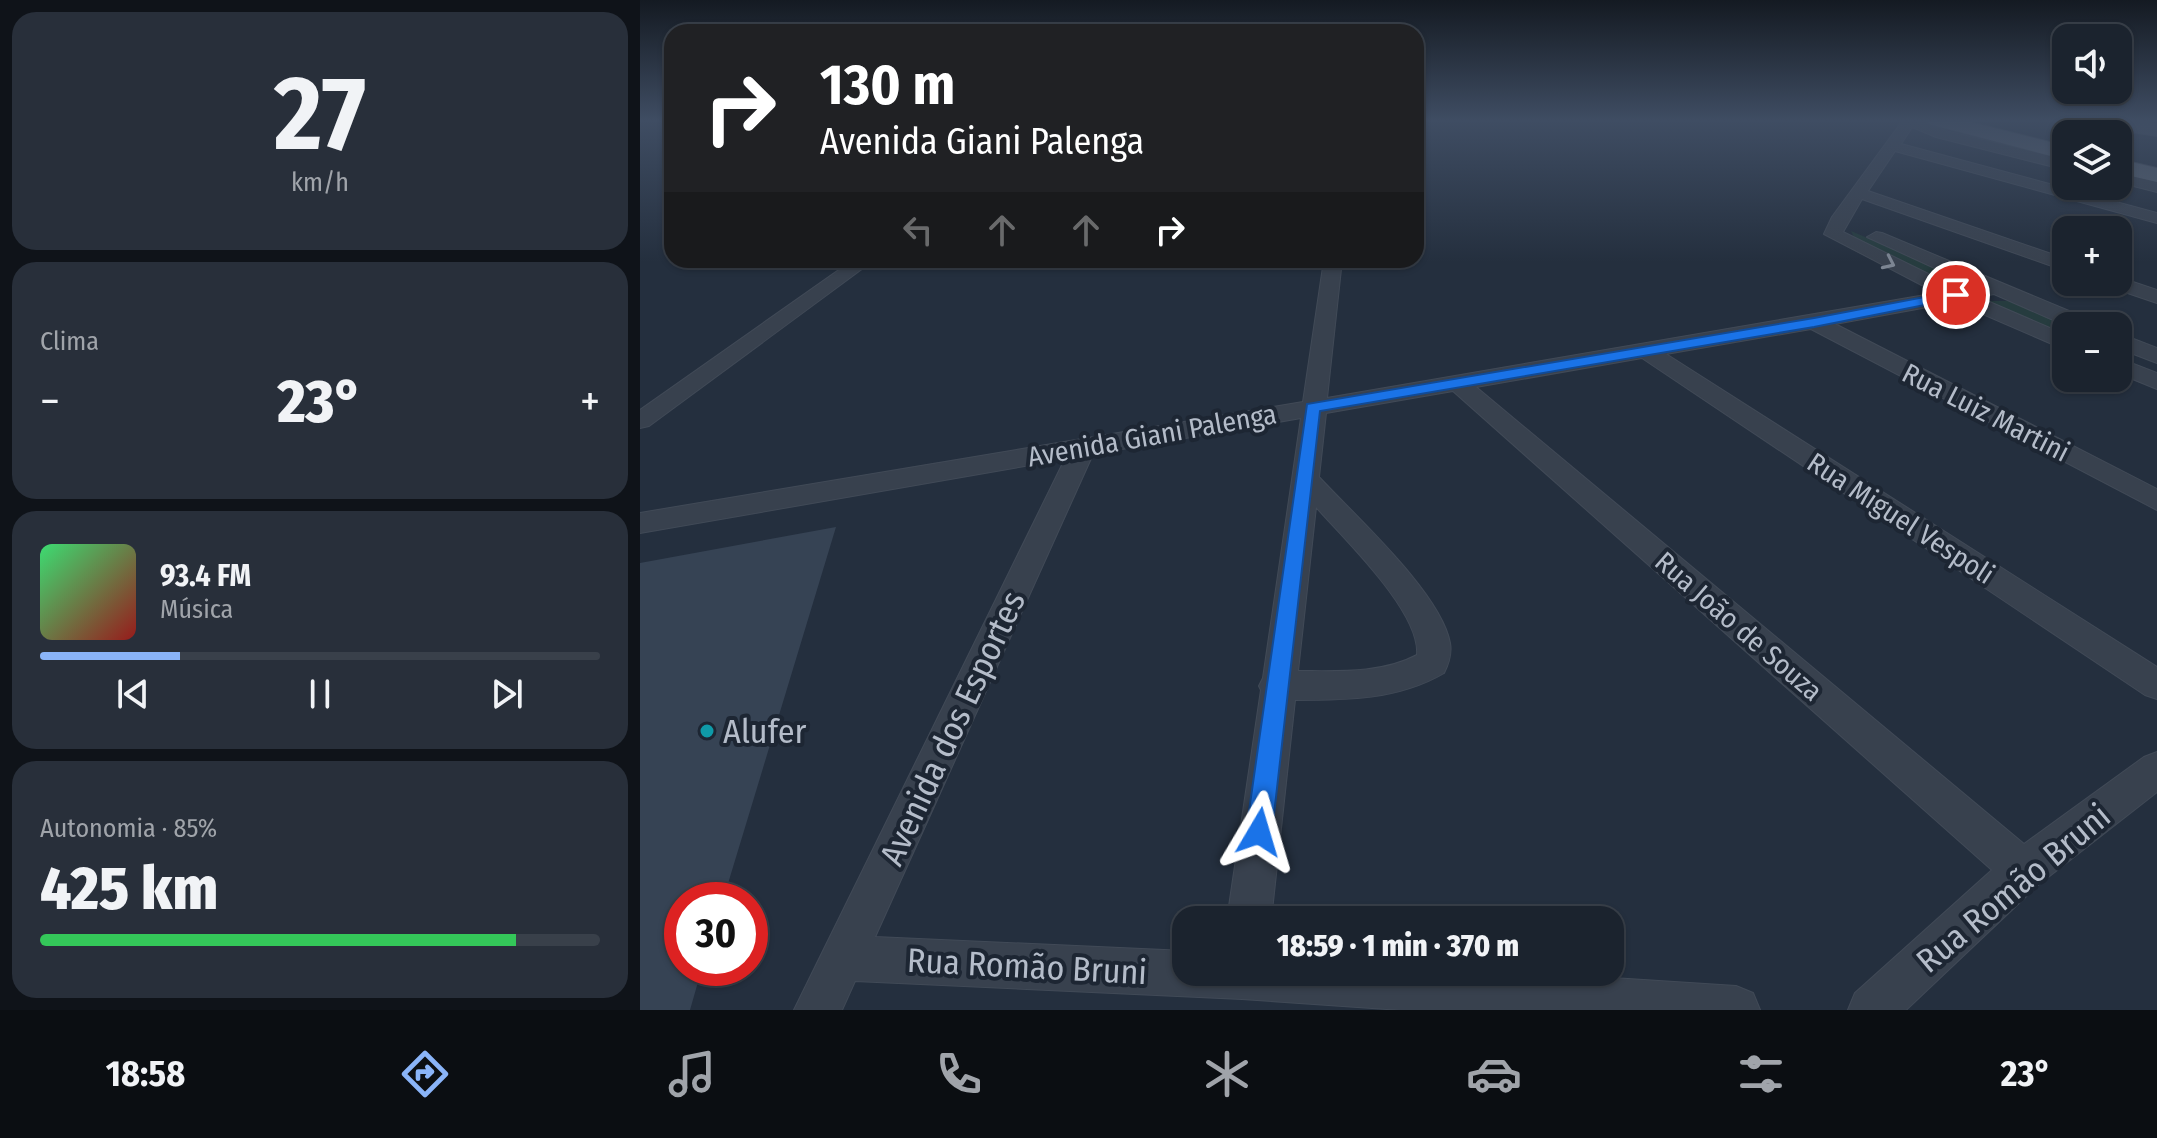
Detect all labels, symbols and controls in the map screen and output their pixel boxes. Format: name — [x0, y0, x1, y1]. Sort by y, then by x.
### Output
map controls — [2052, 24, 2132, 392]
button: sound — [2052, 24, 2132, 104]
text: 27 — [274, 52, 366, 177]
text: 130 m — [820, 52, 955, 119]
icon: right — [688, 56, 792, 160]
text: Avenida Giani Palenga — [820, 120, 1144, 164]
button: layers — [2052, 120, 2132, 200]
text: km/h — [291, 167, 349, 198]
icon: left — [896, 208, 940, 252]
icon: ahead — [980, 208, 1024, 252]
icon: ahead — [1064, 208, 1108, 252]
icon: right — [1148, 208, 1192, 252]
button: + — [2052, 216, 2132, 296]
one-way arrow — [1880, 253, 1895, 269]
pin — [1922, 261, 1990, 329]
icon: arrive — [1934, 273, 1978, 317]
button: − — [2052, 312, 2132, 392]
text: Clima — [40, 326, 99, 357]
street label: Rua Luiz Martini — [1897, 356, 2075, 469]
text: 23° — [277, 366, 362, 438]
text: − — [40, 375, 60, 428]
text: + — [580, 375, 600, 428]
street label: Avenida Giani Palenga — [1025, 397, 1279, 474]
street label: Rua Miguel Vespoli — [1801, 446, 2000, 591]
street label: Rua João de Souza — [1648, 545, 1829, 708]
text: 93.4 FM — [160, 558, 251, 594]
street label: Avenida dos Esportes — [871, 585, 1034, 872]
text: Música — [160, 594, 233, 625]
icon: previous — [111, 672, 155, 716]
icon: pause — [298, 672, 342, 716]
icon: next — [485, 672, 529, 716]
place label: Alufer — [723, 711, 807, 752]
marker: Alufer — [698, 722, 716, 740]
position arrow — [1217, 790, 1301, 874]
street label: Rua Romão Bruni — [1908, 795, 2119, 981]
text: Autonomia · 85% — [40, 813, 217, 844]
text: 425 km — [40, 853, 218, 925]
speed limit sign: 30 — [664, 882, 768, 986]
text: 18:59 · 1 min · 370 m — [1277, 928, 1519, 964]
street label: Rua Romão Bruni — [906, 940, 1148, 993]
icon: directions — [397, 1046, 453, 1102]
icon: music — [664, 1046, 720, 1102]
icon: phone — [931, 1046, 987, 1102]
icon: climate — [1199, 1046, 1255, 1102]
icon: car — [1466, 1046, 1522, 1102]
icon: filters — [1733, 1046, 1789, 1102]
text: 18:58 — [106, 1052, 185, 1096]
text: 23° — [2001, 1052, 2051, 1096]

